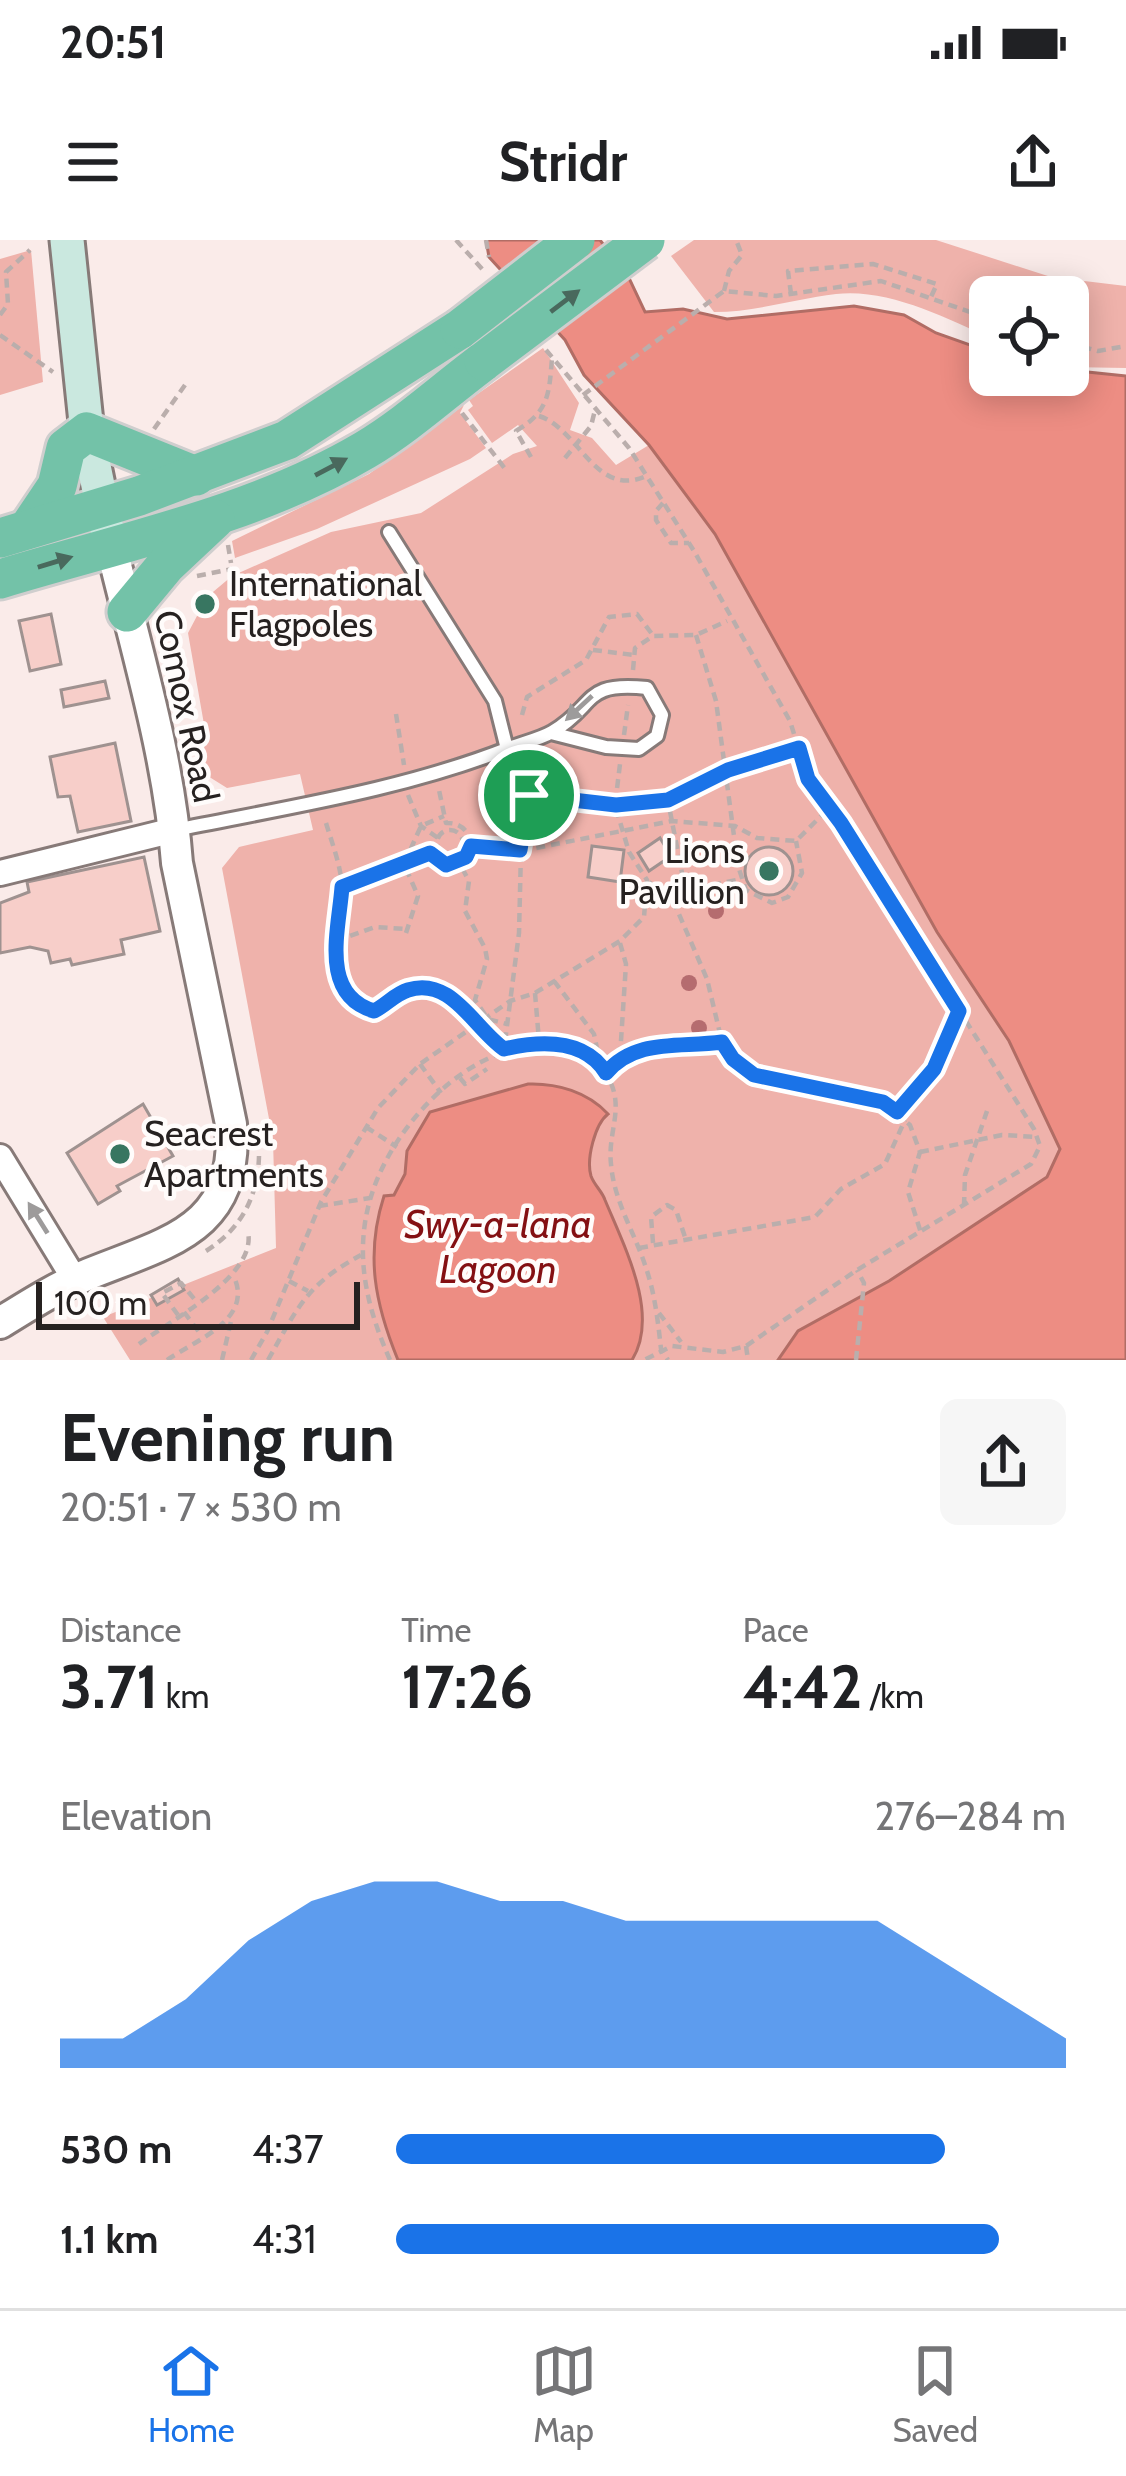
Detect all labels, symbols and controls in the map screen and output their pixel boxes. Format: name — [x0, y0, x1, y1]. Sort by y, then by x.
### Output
text: 20:51 — [60, 15, 166, 69]
icon: menu — [60, 129, 126, 195]
text: Stridr — [499, 129, 627, 195]
icon: share — [1000, 129, 1066, 195]
map controls — [969, 276, 1089, 396]
button: locate — [969, 276, 1089, 396]
one-way arrow — [549, 289, 580, 313]
one-way arrow — [314, 458, 349, 478]
one-way arrow — [38, 552, 74, 570]
place label: International Flagpoles — [229, 561, 422, 646]
marker: International Flagpoles — [192, 591, 218, 617]
street label: Comox Road — [145, 606, 229, 806]
one-way arrow — [564, 694, 593, 721]
pin — [478, 744, 580, 846]
icon: arrive — [496, 762, 562, 828]
place label: Lions Pavillion — [618, 828, 745, 913]
marker: Lions Pavillion — [756, 858, 782, 884]
place label: Seacrest Apartments — [144, 1111, 324, 1196]
marker: Seacrest Apartments — [107, 1141, 133, 1167]
water label: Swy-a-lana Lagoon — [404, 1200, 592, 1293]
one-way arrow — [28, 1201, 49, 1235]
scale bar — [36, 1276, 360, 1329]
text: 100 m — [54, 1283, 147, 1323]
text: Evening run — [60, 1397, 395, 1478]
button: share — [940, 1399, 1066, 1525]
text: 20:51 · 7 × 530 m — [60, 1483, 342, 1531]
text: Distance — [60, 1610, 181, 1650]
text: Time — [401, 1610, 471, 1650]
text: Pace — [743, 1610, 809, 1650]
text: 3.71 — [60, 1650, 158, 1723]
text: 17:26 — [401, 1650, 533, 1723]
text: 4:42 — [743, 1650, 862, 1723]
text: km — [158, 1676, 210, 1716]
text: /km — [862, 1676, 924, 1716]
text: Elevation — [60, 1792, 212, 1840]
text: 276–284 m — [875, 1792, 1066, 1840]
text: 530 m — [60, 2125, 172, 2173]
text: 4:37 — [252, 2125, 323, 2173]
text: 1.1 km — [60, 2215, 158, 2263]
text: 4:31 — [252, 2215, 316, 2263]
tab: Home — [148, 2338, 235, 2450]
tab: Map — [531, 2338, 597, 2450]
tab: Saved — [892, 2338, 978, 2450]

